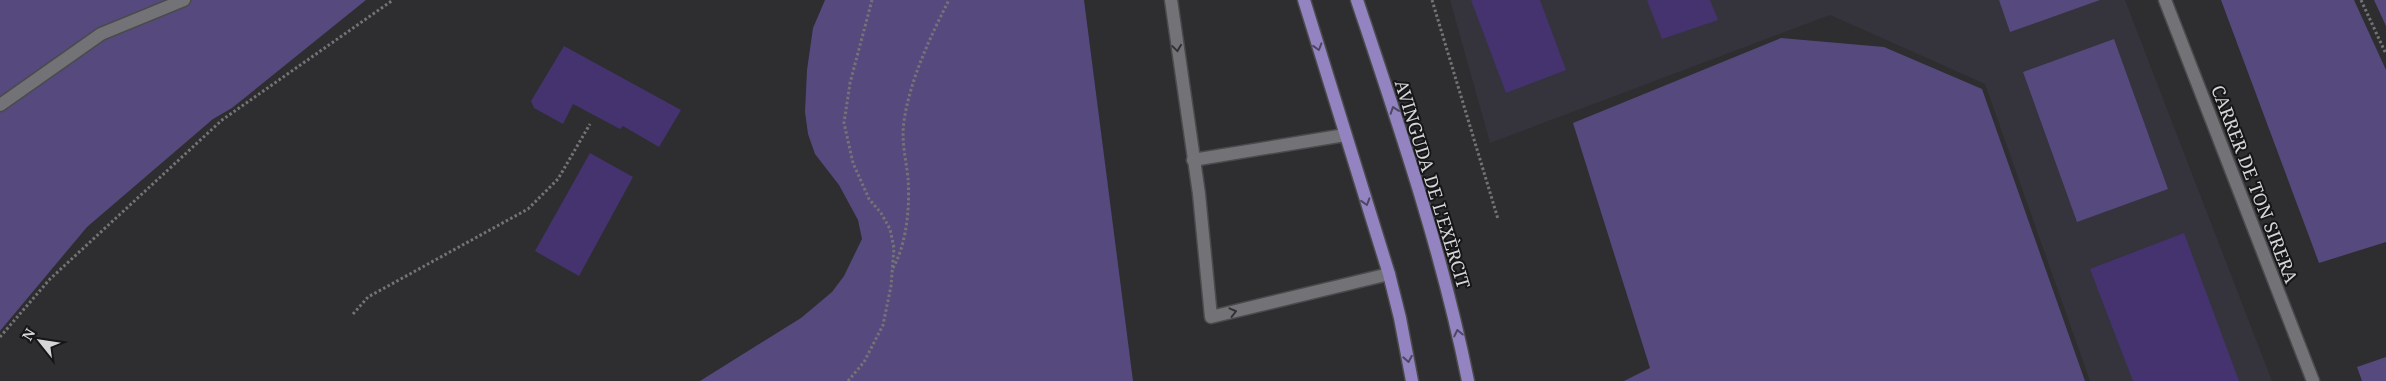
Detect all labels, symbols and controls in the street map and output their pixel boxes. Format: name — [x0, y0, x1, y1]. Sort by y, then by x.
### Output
one-way arrow — [1313, 42, 1323, 50]
one-way arrow — [1171, 45, 1182, 53]
street label: AVINGUDA DE L'EXÈRCIT — [1390, 77, 1476, 291]
street label: CARRER DE TON SIRERA — [2206, 81, 2304, 287]
one-way arrow — [1389, 106, 1399, 115]
one-way arrow — [1361, 197, 1371, 206]
one-way arrow — [1228, 307, 1236, 317]
north arrow — [15, 316, 65, 366]
text: N — [17, 325, 39, 344]
one-way arrow — [1454, 329, 1464, 338]
one-way arrow — [1402, 354, 1412, 363]

